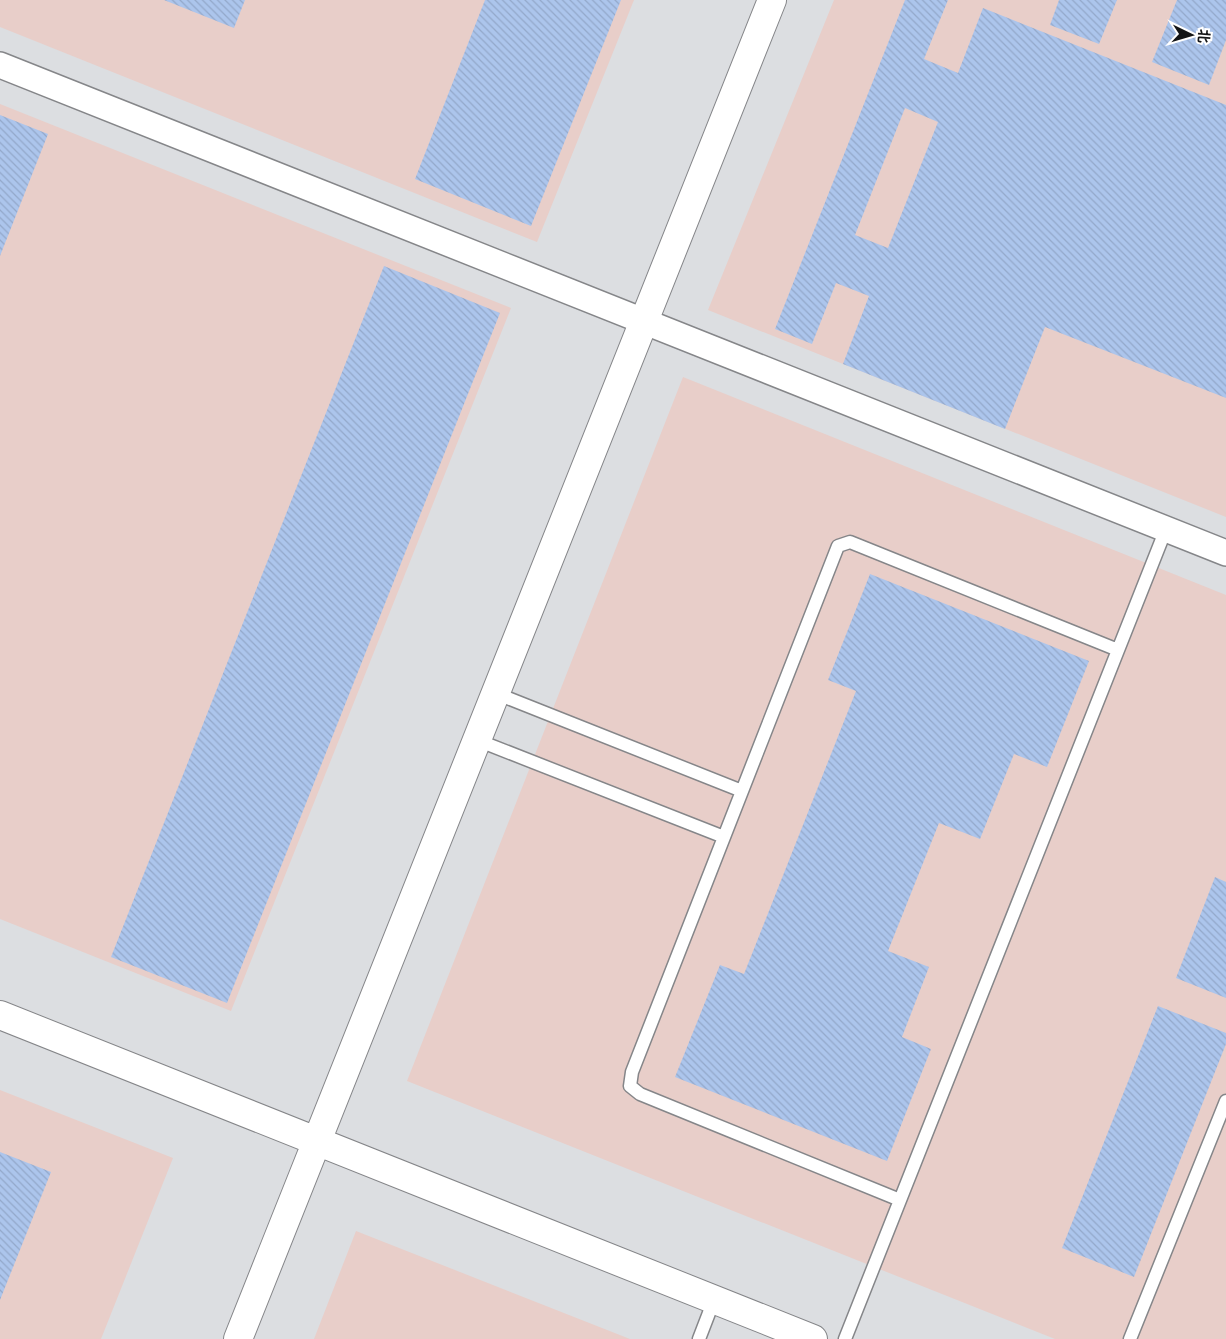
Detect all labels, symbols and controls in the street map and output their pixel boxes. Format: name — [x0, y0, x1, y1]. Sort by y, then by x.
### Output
north arrow — [1166, 10, 1216, 60]
text: 北 — [1194, 28, 1214, 44]

